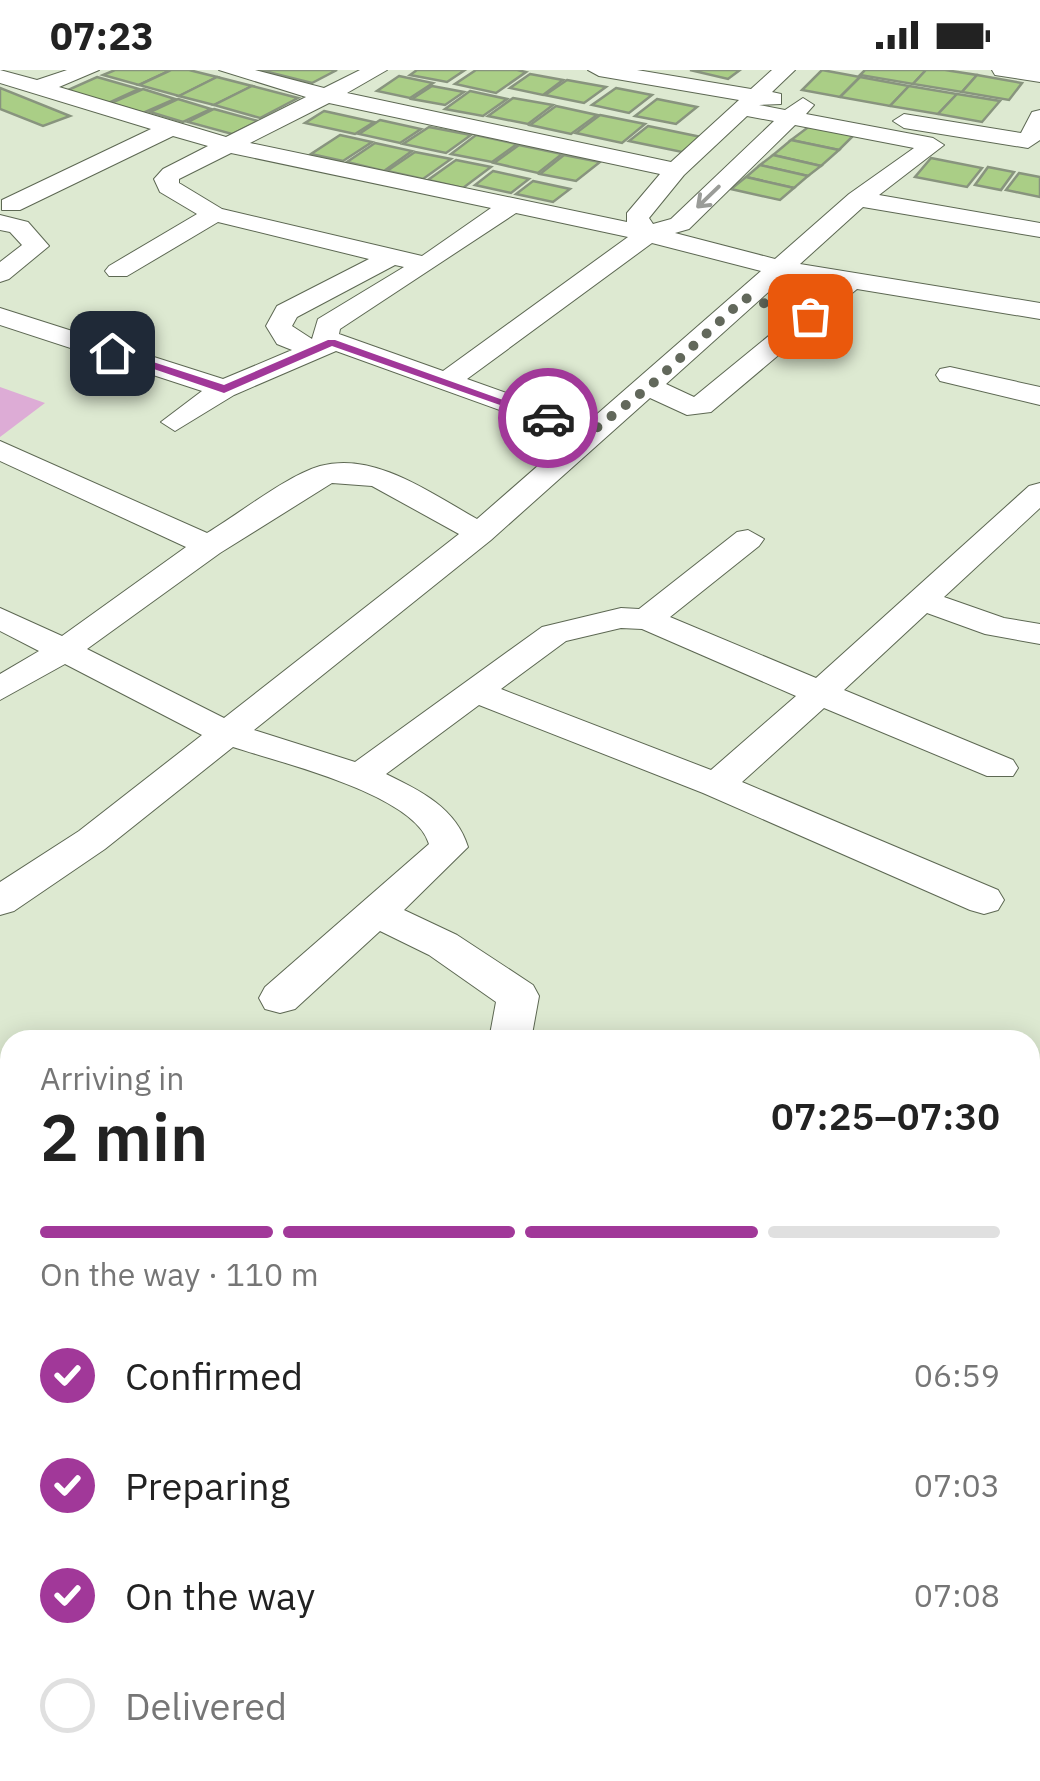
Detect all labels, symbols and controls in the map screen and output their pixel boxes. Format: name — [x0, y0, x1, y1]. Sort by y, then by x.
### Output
text: 07:23 — [50, 11, 154, 60]
one-way arrow — [696, 185, 720, 209]
pin — [768, 274, 853, 359]
icon: bag — [783, 289, 838, 344]
pin — [70, 311, 155, 396]
icon: home — [85, 326, 140, 381]
courier — [498, 368, 598, 468]
icon: car — [521, 391, 576, 446]
text: Arriving in — [40, 1057, 185, 1099]
text: 07:25–07:30 — [771, 1091, 1000, 1140]
text: 2 min — [40, 1094, 208, 1179]
text: On the way · 110 m — [40, 1253, 319, 1295]
icon: check — [40, 1348, 95, 1403]
text: Confirmed — [125, 1351, 303, 1400]
text: 06:59 — [914, 1354, 1000, 1396]
icon: check — [40, 1458, 95, 1513]
text: Preparing — [125, 1461, 290, 1510]
text: 07:03 — [914, 1464, 1000, 1506]
icon: check — [40, 1568, 95, 1623]
text: On the way — [125, 1571, 315, 1620]
text: 07:08 — [914, 1574, 1000, 1616]
text: Delivered — [125, 1681, 287, 1730]

